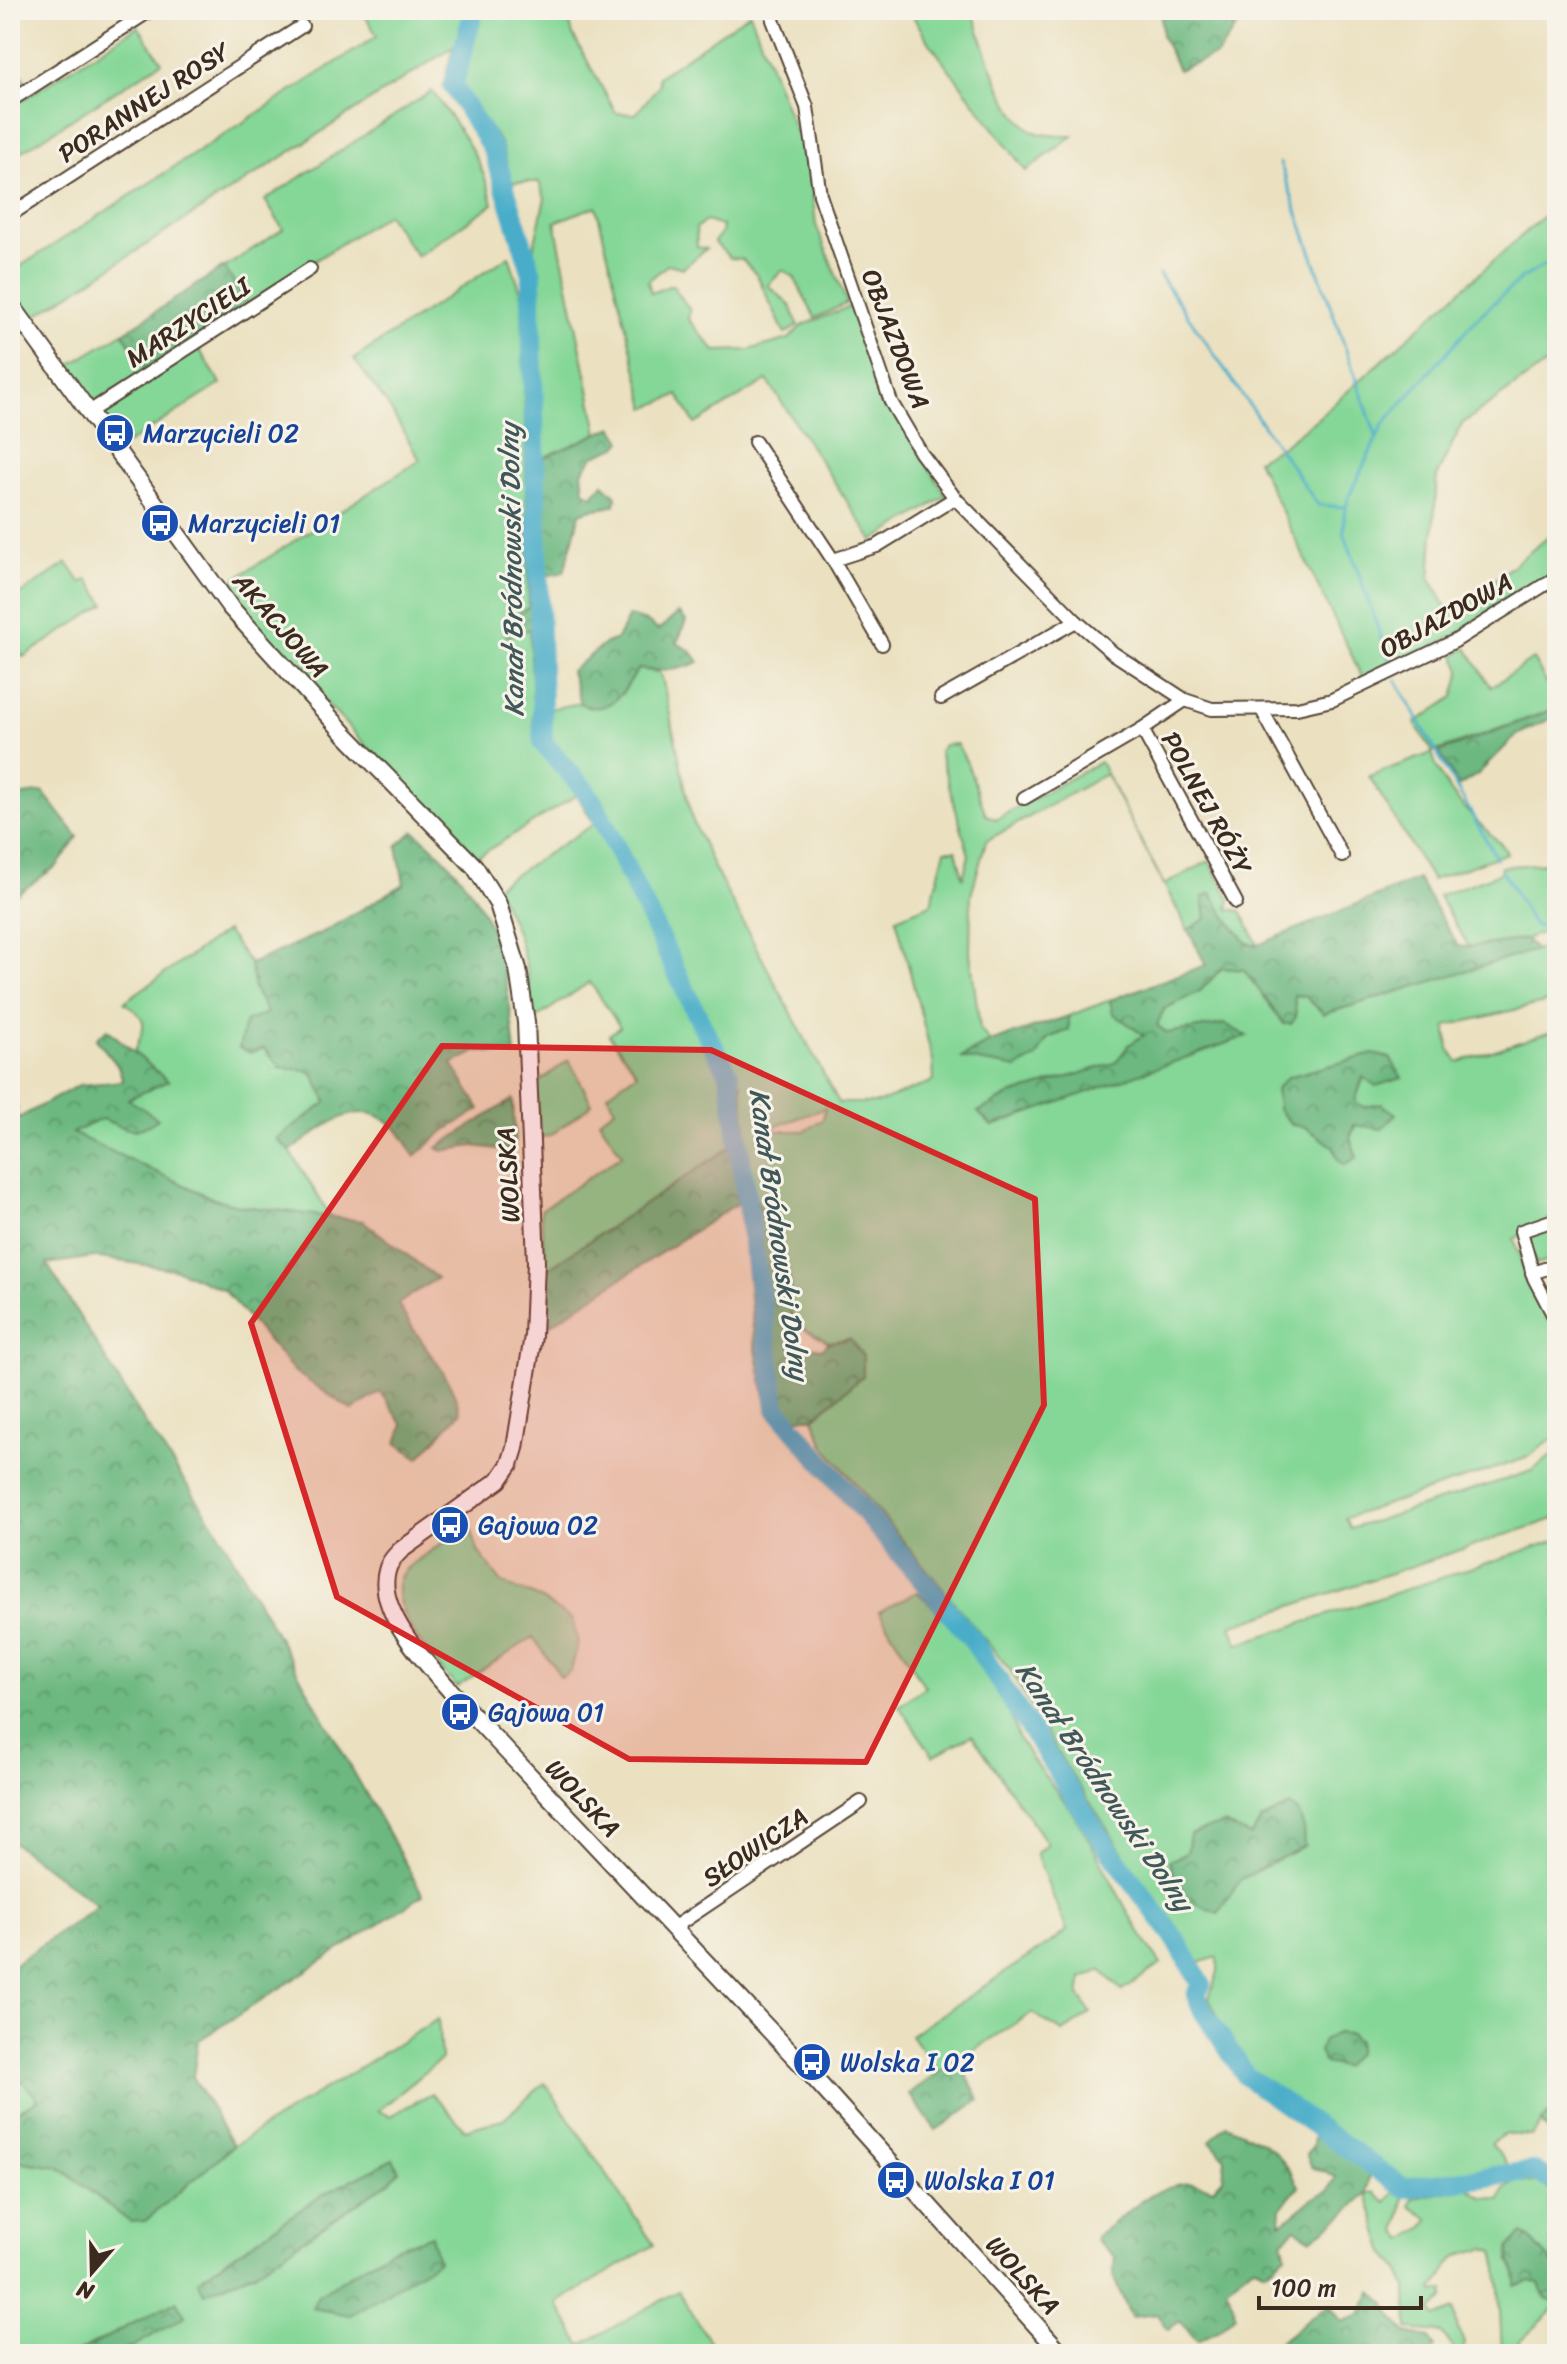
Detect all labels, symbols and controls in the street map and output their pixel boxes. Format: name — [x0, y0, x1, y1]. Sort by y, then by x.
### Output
street label: PORANNEJ ROSY — [48, 28, 241, 175]
street label: OBJAZDOWA — [848, 262, 944, 416]
street label: MARZYCIELI — [116, 263, 262, 380]
place label: Marzycieli 02 — [143, 410, 299, 456]
bus stop icon: Marzycieli 02 — [94, 412, 136, 454]
water label: Kanał Bródnowski Dolny — [484, 419, 539, 717]
place label: Marzycieli 01 — [188, 500, 340, 546]
bus stop icon: Marzycieli 01 — [139, 502, 181, 544]
street label: OBJAZDOWA — [1370, 559, 1522, 671]
street label: AKACJOWA — [220, 560, 341, 689]
street label: POLNEJ RÓŻY — [1148, 722, 1266, 884]
water label: Kanał Bródnowski Dolny — [735, 1085, 825, 1386]
street label: WOLSKA — [483, 1126, 533, 1224]
place label: Gajowa 02 — [478, 1502, 598, 1548]
bus stop icon: Gajowa 02 — [429, 1504, 471, 1546]
water label: Kanał Bródnowski Dolny — [1002, 1651, 1209, 1924]
place label: Gajowa 01 — [488, 1689, 604, 1735]
bus stop icon: Gajowa 01 — [439, 1691, 481, 1733]
street label: WOLSKA — [534, 1747, 632, 1849]
street label: SŁOWICZA — [692, 1794, 818, 1900]
place label: Wolska I 02 — [840, 2039, 975, 2085]
bus stop icon: Wolska I 02 — [791, 2041, 833, 2083]
place label: Wolska I 01 — [924, 2157, 1055, 2203]
bus stop icon: Wolska I 01 — [875, 2159, 917, 2201]
street label: WOLSKA — [974, 2224, 1072, 2326]
north arrow — [52, 2232, 132, 2312]
scale bar — [1259, 2260, 1421, 2310]
text: 100 m — [1271, 2267, 1336, 2309]
text: N — [71, 2269, 100, 2312]

